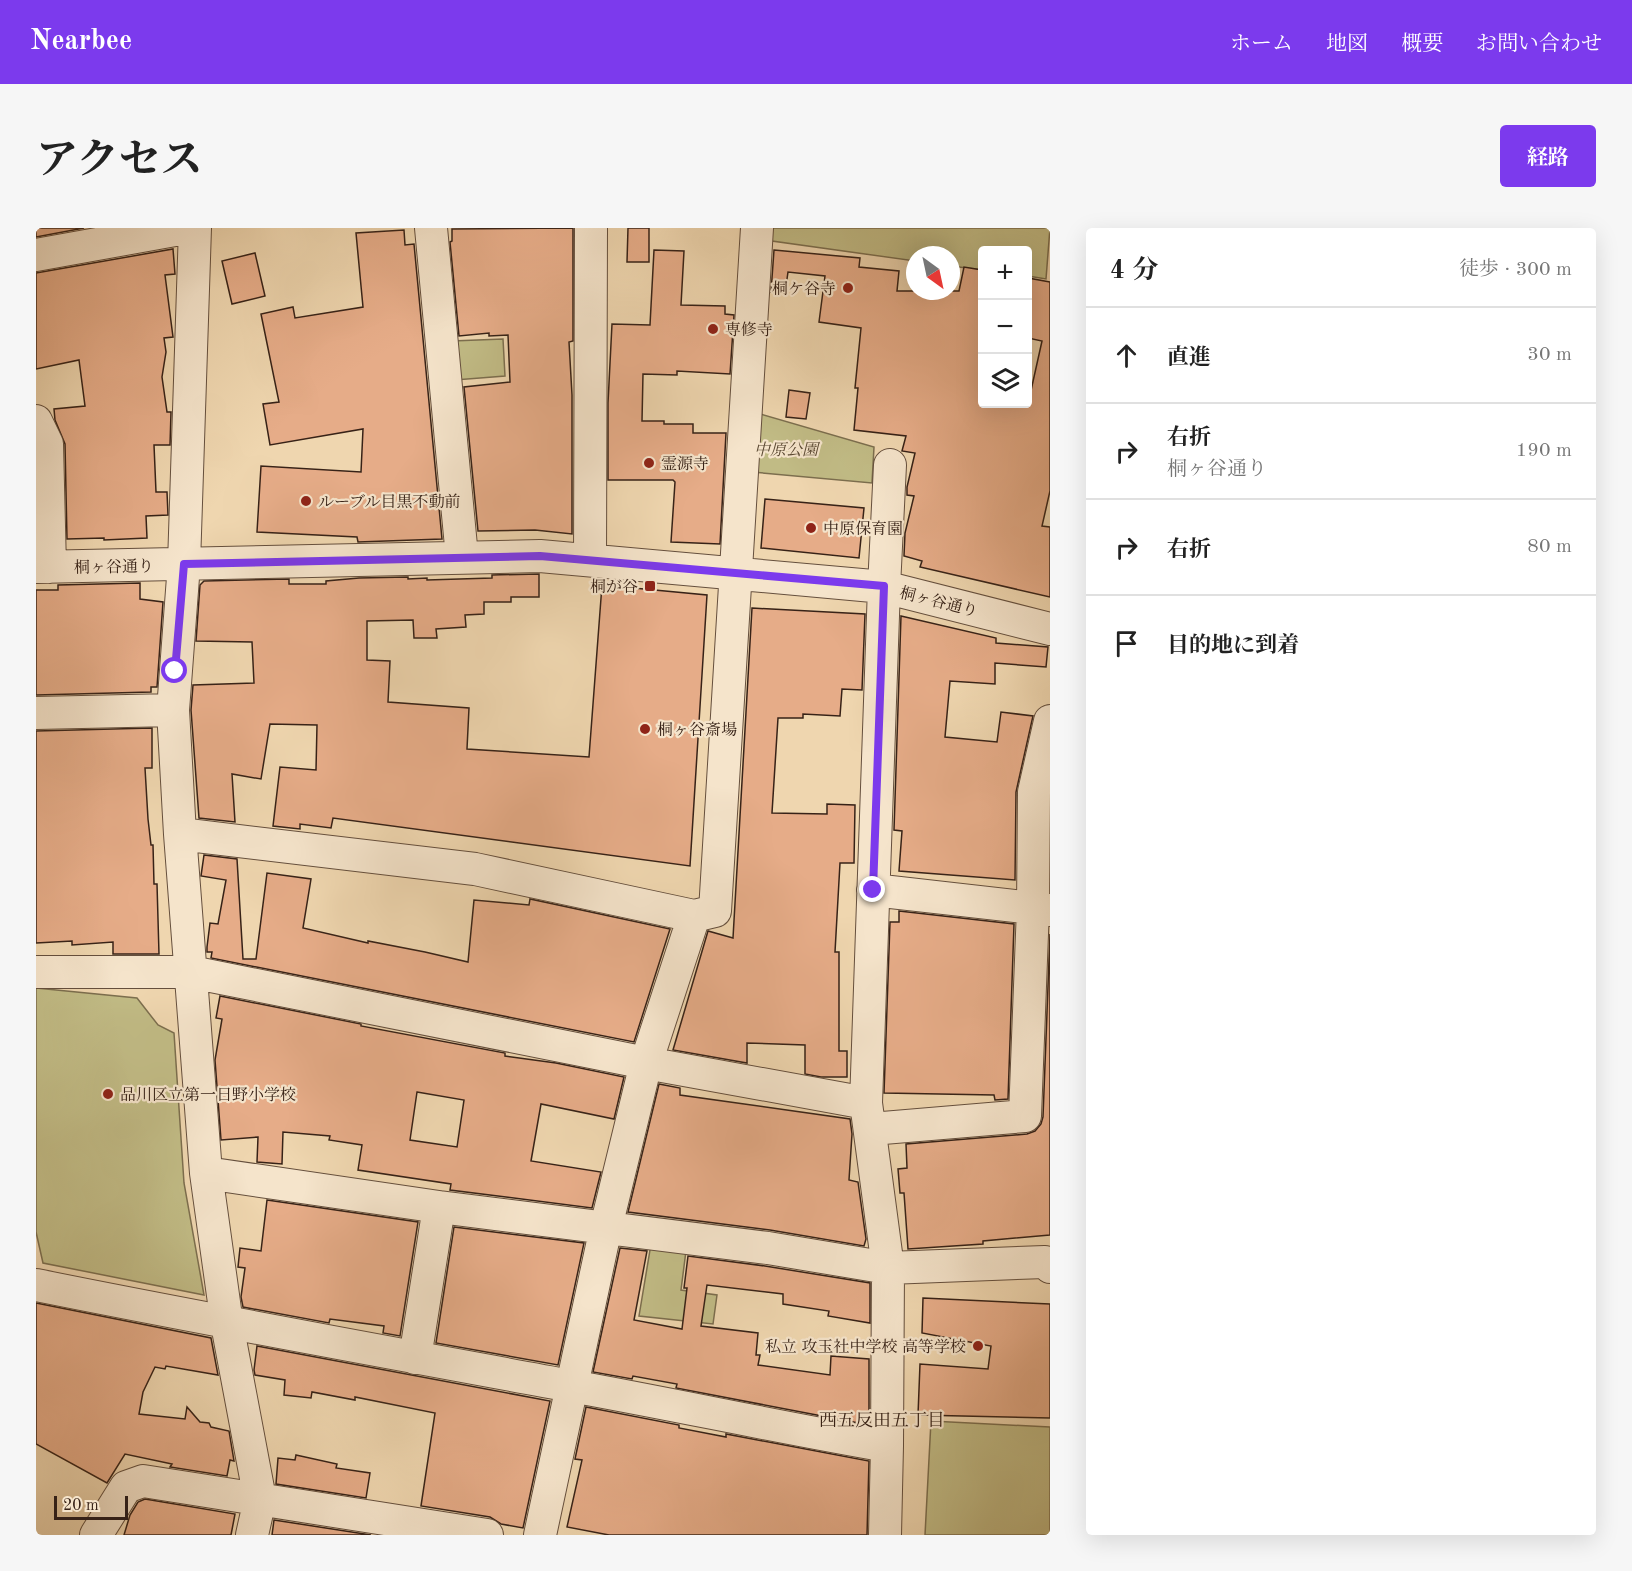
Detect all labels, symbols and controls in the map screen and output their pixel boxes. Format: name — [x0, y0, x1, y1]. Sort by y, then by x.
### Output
text: Nearbee — [30, 28, 132, 56]
text: ホーム — [1230, 34, 1293, 55]
text: 地図 — [1326, 34, 1368, 55]
text: 概要 — [1401, 34, 1443, 55]
text: お問い合わせ — [1476, 34, 1602, 55]
button: 経路 — [1500, 125, 1596, 187]
text: アクセス — [36, 141, 203, 183]
north arrow — [906, 246, 960, 300]
map controls — [978, 246, 1032, 408]
button: + — [978, 246, 1032, 300]
text: 4 分 — [1110, 258, 1158, 284]
text: 徒歩 · 300 m — [1459, 260, 1572, 280]
place label: 桐ケ谷寺 — [772, 280, 836, 298]
marker: 桐ケ谷寺 — [841, 281, 855, 295]
button: − — [978, 300, 1032, 354]
place label: 専修寺 — [725, 321, 773, 339]
marker: 専修寺 — [706, 322, 720, 336]
icon: ahead — [1110, 339, 1143, 372]
text: 30 m — [1527, 345, 1572, 365]
text: 直進 — [1167, 347, 1211, 369]
button: layers — [978, 354, 1032, 408]
text: 右折 — [1167, 427, 1211, 449]
icon: right — [1110, 435, 1143, 468]
park label: 中原公園 — [754, 441, 821, 459]
text: 190 m — [1516, 441, 1572, 461]
place label: 霊源寺 — [661, 455, 709, 473]
marker: 霊源寺 — [642, 456, 656, 470]
text: 桐ヶ谷通り — [1167, 460, 1267, 480]
place label: ルーブル目黒不動前 — [318, 493, 461, 511]
marker: ルーブル目黒不動前 — [299, 494, 313, 508]
place label: 中原保育園 — [823, 520, 903, 538]
marker: 中原保育園 — [804, 521, 818, 535]
icon: right — [1110, 531, 1143, 564]
text: 80 m — [1527, 537, 1572, 557]
text: 右折 — [1167, 539, 1211, 561]
street label: 桐ヶ谷通り — [74, 557, 154, 577]
place label: 桐が谷 — [590, 578, 638, 596]
marker: 桐が谷 — [643, 579, 657, 593]
street label: 桐ヶ谷通り — [898, 584, 980, 620]
icon: arrive — [1110, 627, 1143, 660]
text: 目的地に到着 — [1167, 635, 1299, 657]
route start — [161, 657, 187, 683]
place label: 桐ヶ谷斎場 — [657, 721, 737, 739]
marker: 桐ヶ谷斎場 — [638, 722, 652, 736]
route end — [859, 876, 885, 902]
place label: 品川区立第一日野小学校 — [120, 1086, 296, 1104]
marker: 品川区立第一日野小学校 — [101, 1087, 115, 1101]
place label: 私立 攻玉社中学校 高等学校 — [765, 1338, 966, 1356]
marker: 私立 攻玉社中学校 高等学校 — [971, 1339, 985, 1353]
district label: 西五反田五丁目 — [819, 1411, 945, 1430]
scale bar — [54, 1493, 128, 1520]
text: 20 m — [63, 1498, 99, 1514]

